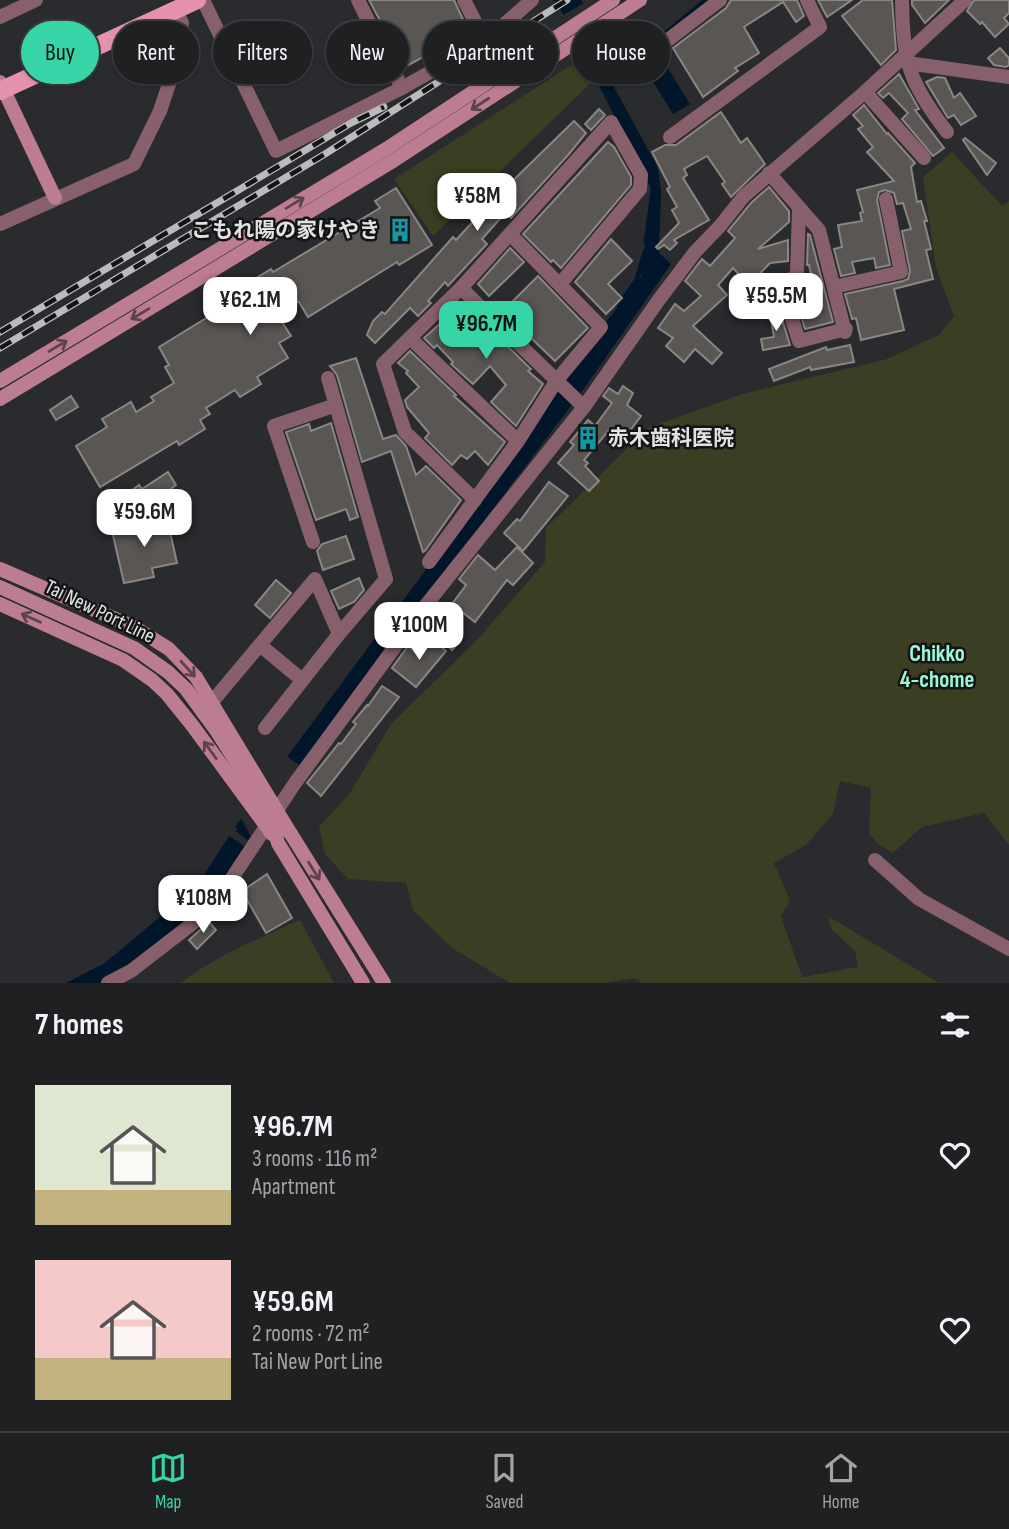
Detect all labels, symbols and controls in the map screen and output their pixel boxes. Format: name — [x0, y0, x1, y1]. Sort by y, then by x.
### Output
chip: Buy — [21, 21, 99, 84]
chip: Rent — [113, 21, 199, 84]
chip: Filters — [213, 21, 312, 84]
chip: New — [326, 21, 409, 84]
chip: Apartment — [423, 21, 558, 84]
chip: House — [572, 21, 670, 84]
one-way arrow — [471, 97, 490, 112]
pin: ¥58M — [436, 174, 518, 233]
text: ¥58M — [453, 182, 501, 210]
one-way arrow — [284, 195, 304, 209]
building icon: こもれ陽の家けやき — [386, 216, 414, 244]
place label: こもれ陽の家けやき — [191, 218, 380, 243]
pin: ¥59.5M — [719, 274, 833, 333]
pin: ¥62.1M — [193, 278, 307, 337]
text: ¥59.5M — [745, 282, 807, 310]
text: ¥62.1M — [219, 286, 281, 314]
pin: ¥96.7M — [429, 302, 543, 361]
one-way arrow — [131, 307, 151, 321]
text: ¥96.7M — [455, 310, 517, 338]
one-way arrow — [48, 339, 68, 353]
building icon: 赤木歯科医院 — [574, 424, 602, 452]
place label: 赤木歯科医院 — [608, 426, 734, 451]
pin: ¥59.6M — [87, 490, 201, 549]
text: ¥59.6M — [113, 498, 175, 526]
street label: Tai New Port Line — [41, 574, 159, 649]
pin: ¥100M — [370, 602, 468, 662]
one-way arrow — [20, 611, 42, 624]
text: ¥100M — [390, 611, 448, 639]
district label: Chikko 4-chome — [900, 640, 974, 694]
one-way arrow — [180, 659, 196, 677]
one-way arrow — [203, 740, 218, 759]
one-way arrow — [308, 861, 322, 881]
pin: ¥108M — [154, 876, 252, 935]
text: ¥108M — [174, 884, 232, 912]
icon: filters — [936, 1006, 974, 1044]
text: 7 homes — [35, 1007, 123, 1043]
text: ¥96.7M — [252, 1109, 333, 1145]
icon: home — [91, 1113, 175, 1197]
icon: heart — [936, 1136, 974, 1174]
text: 3 rooms · 116 m² — [252, 1145, 377, 1173]
text: Apartment — [252, 1173, 336, 1201]
text: ¥59.6M — [252, 1284, 334, 1320]
icon: home — [91, 1288, 175, 1372]
icon: heart — [936, 1311, 974, 1349]
text: 2 rooms · 72 m² — [252, 1320, 370, 1348]
text: Tai New Port Line — [252, 1348, 383, 1376]
tab: Map — [149, 1449, 187, 1514]
tab: Saved — [485, 1449, 524, 1514]
tab: Home — [822, 1449, 860, 1514]

